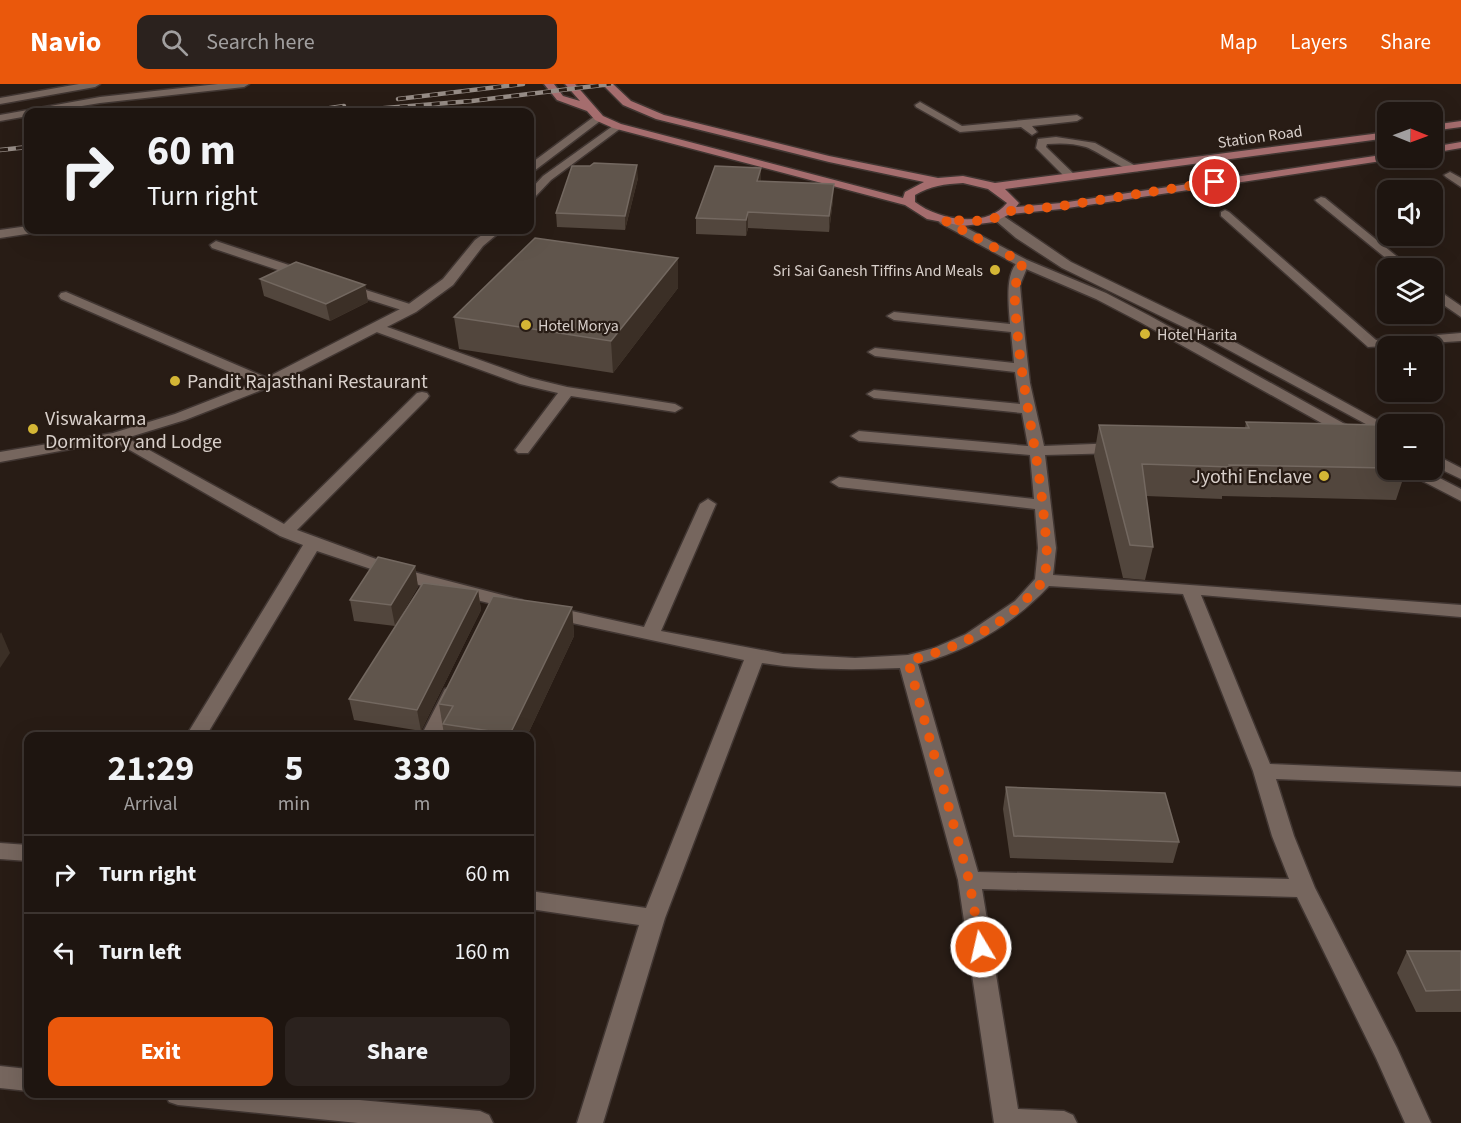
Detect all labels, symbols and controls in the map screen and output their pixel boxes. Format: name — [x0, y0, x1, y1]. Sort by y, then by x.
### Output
search box — [137, 15, 557, 69]
text: Navio — [30, 22, 101, 62]
icon: search — [158, 26, 191, 59]
text: Search here — [206, 26, 315, 58]
text: Map — [1220, 27, 1257, 57]
text: Layers — [1290, 27, 1347, 57]
text: Share — [1380, 27, 1431, 57]
north arrow — [1377, 102, 1443, 168]
map controls — [1377, 102, 1443, 480]
street label: Station Road — [1216, 120, 1304, 154]
text: 60 m — [147, 121, 236, 181]
icon: right — [48, 132, 126, 210]
pin — [1189, 156, 1240, 207]
icon: arrive — [1198, 165, 1231, 198]
text: Turn right — [147, 177, 258, 216]
button: sound — [1377, 180, 1443, 246]
button: layers — [1377, 258, 1443, 324]
place label: Sri Sai Ganesh Tiffins And Meals — [773, 260, 983, 282]
marker: Sri Sai Ganesh Tiffins And Meals — [988, 263, 1002, 277]
place label: Hotel Morya — [538, 315, 619, 337]
marker: Hotel Morya — [519, 318, 533, 332]
place label: Hotel Harita — [1157, 324, 1237, 346]
marker: Hotel Harita — [1138, 327, 1152, 341]
button: + — [1377, 336, 1443, 402]
place label: Pandit Rajasthani Restaurant — [187, 368, 428, 396]
marker: Pandit Rajasthani Restaurant — [168, 374, 182, 388]
place label: Viswakarma Dormitory and Lodge — [45, 405, 222, 456]
button: − — [1377, 414, 1443, 480]
marker: Viswakarma Dormitory and Lodge — [26, 422, 40, 436]
place label: Jyothi Enclave — [1191, 463, 1312, 491]
marker: Jyothi Enclave — [1317, 469, 1331, 483]
text: 21:29 — [107, 743, 194, 794]
text: 5 — [284, 743, 303, 794]
text: 330 — [394, 743, 451, 794]
text: Arrival — [124, 790, 178, 818]
text: min — [278, 790, 310, 818]
text: m — [414, 790, 430, 818]
icon: right — [48, 858, 81, 891]
text: Turn right — [99, 858, 196, 890]
text: 60 m — [465, 858, 510, 890]
position arrow — [949, 915, 1013, 979]
icon: left — [48, 936, 81, 969]
text: Turn left — [99, 936, 181, 968]
text: 160 m — [455, 936, 510, 968]
button: Exit — [48, 1017, 273, 1086]
button: Share — [285, 1017, 510, 1086]

